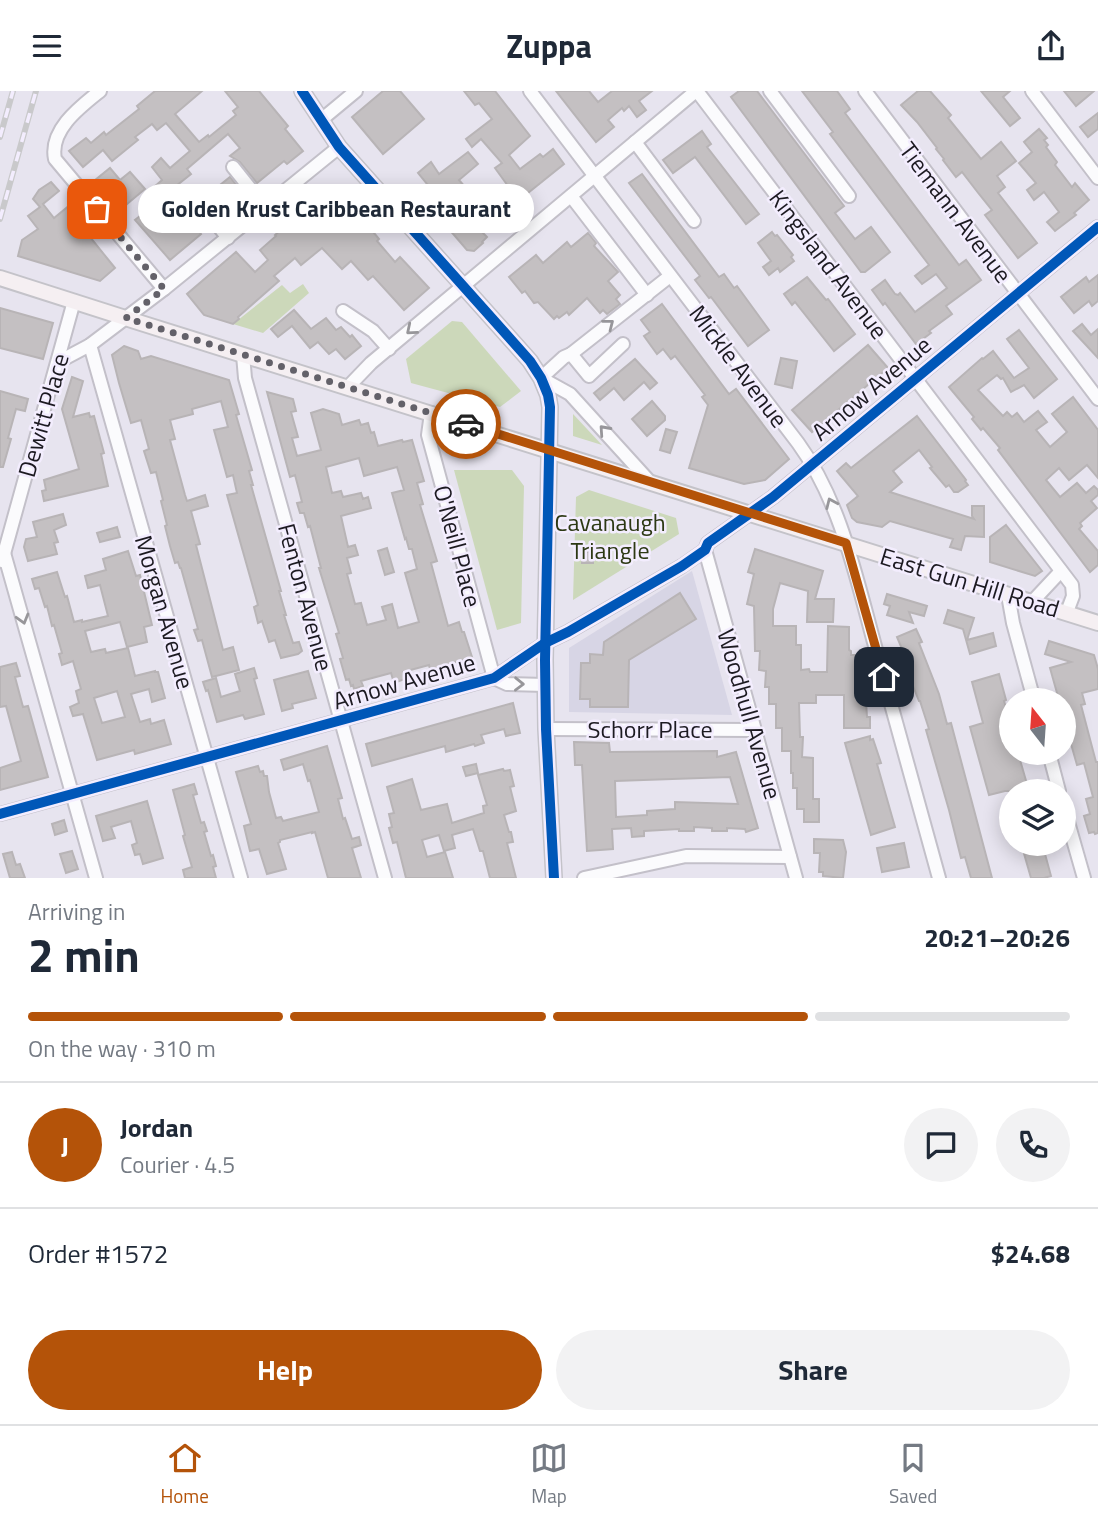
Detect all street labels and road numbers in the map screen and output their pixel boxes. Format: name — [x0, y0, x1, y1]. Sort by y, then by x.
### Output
street label: Tiemann Avenue — [891, 134, 1021, 290]
street label: Kingsland Avenue — [761, 182, 897, 346]
street label: Mickle Avenue — [681, 297, 797, 435]
street label: Arnow Avenue — [803, 327, 939, 449]
street label: Dewitt Place — [8, 349, 78, 481]
street label: O'Neill Place — [424, 481, 492, 611]
street label: Fenton Avenue — [269, 519, 343, 675]
street label: Morgan Avenue — [126, 531, 204, 693]
street label: East Gun Hill Road — [876, 538, 1064, 626]
street label: Woodhull Avenue — [708, 624, 792, 804]
street label: Arnow Avenue — [329, 643, 479, 719]
street label: Schorr Place — [587, 711, 713, 747]

